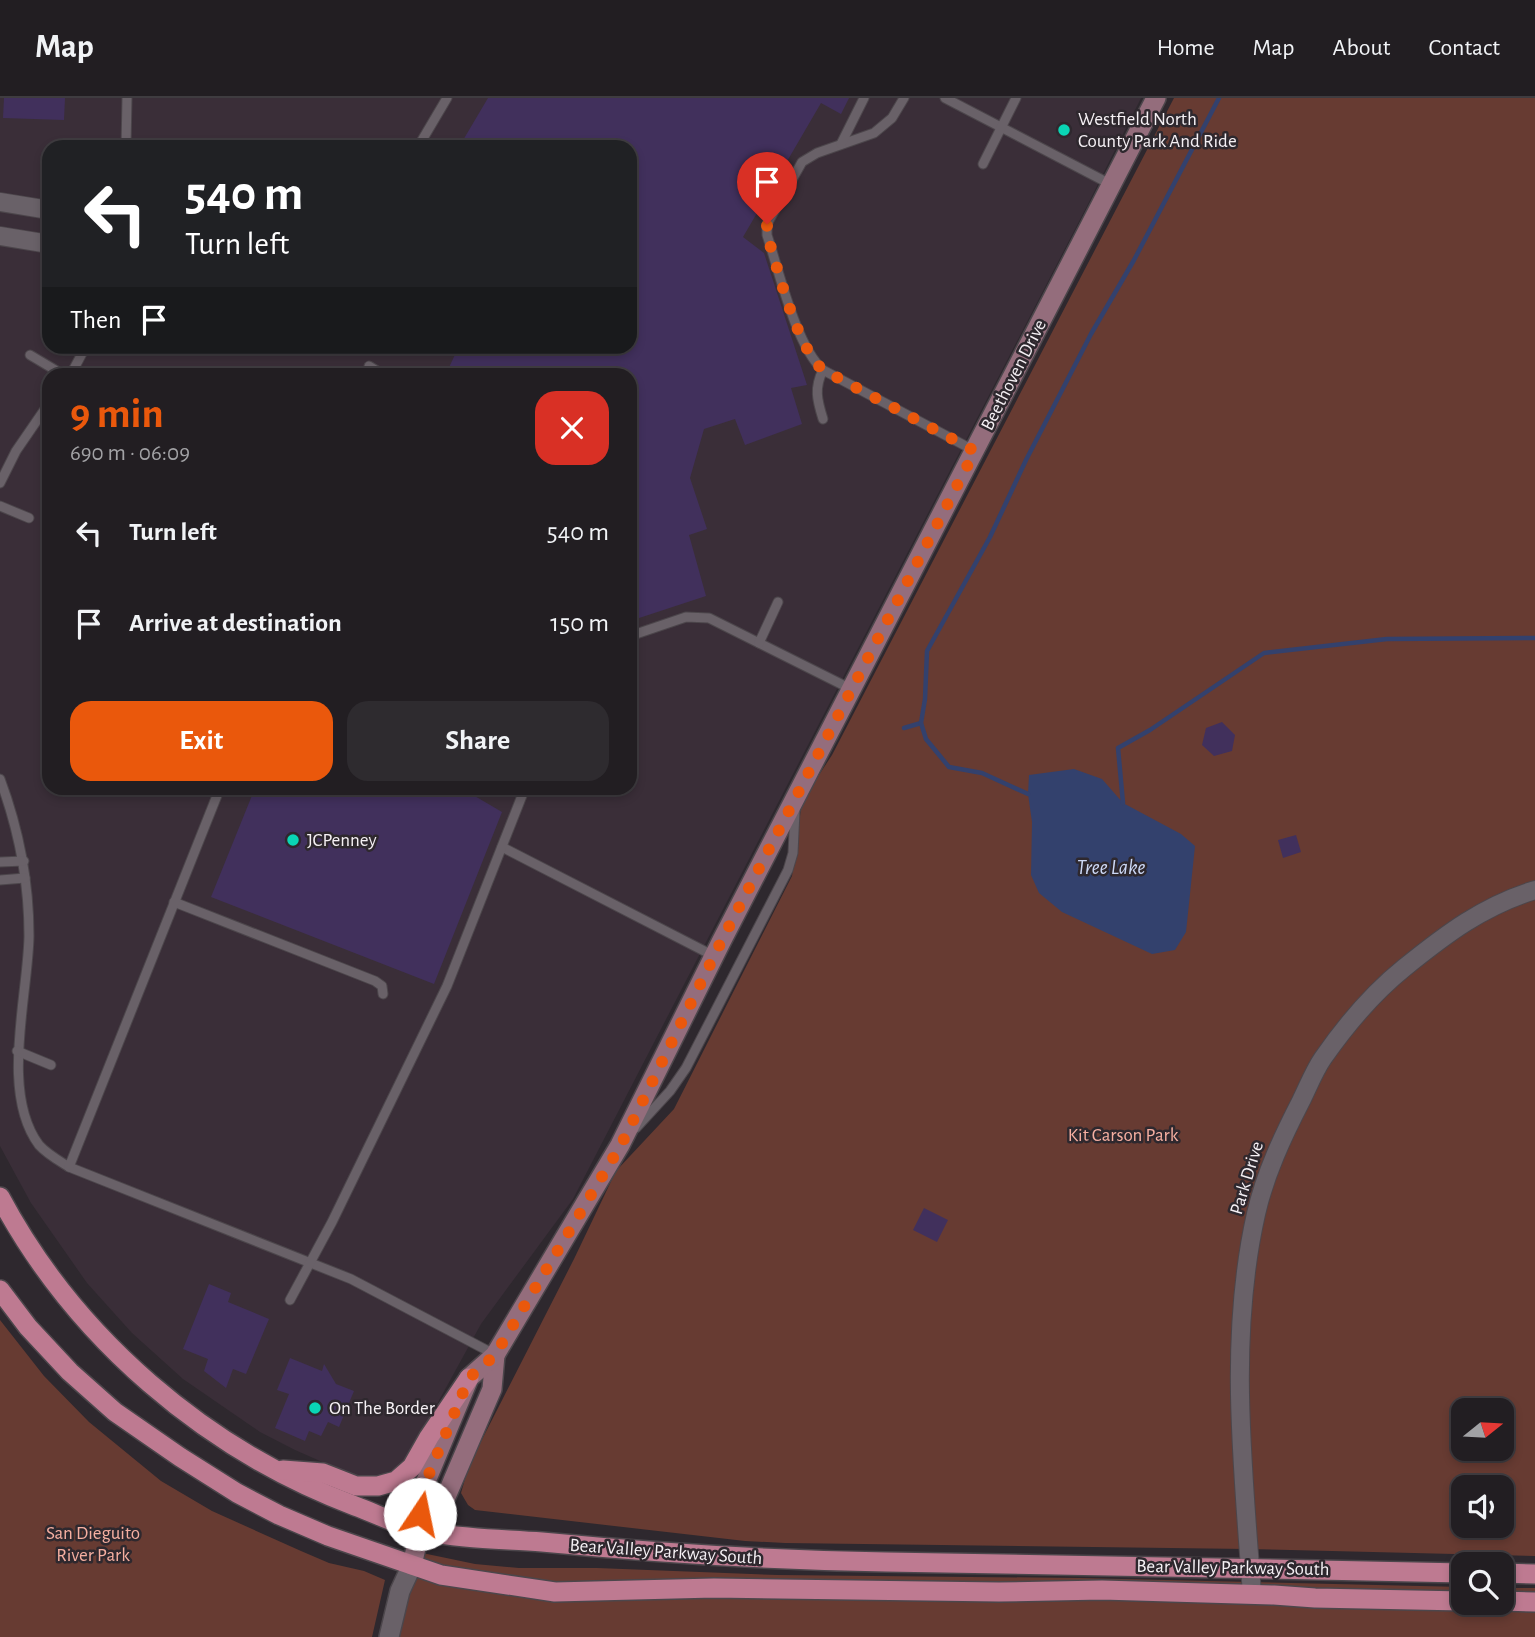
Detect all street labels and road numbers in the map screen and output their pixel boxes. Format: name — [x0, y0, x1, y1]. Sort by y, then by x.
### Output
street label: Beethoven Drive — [978, 317, 1050, 433]
street label: Park Drive — [1227, 1139, 1267, 1217]
street label: Bear Valley Parkway South — [569, 1536, 763, 1568]
street label: Bear Valley Parkway South — [1136, 1557, 1330, 1579]

